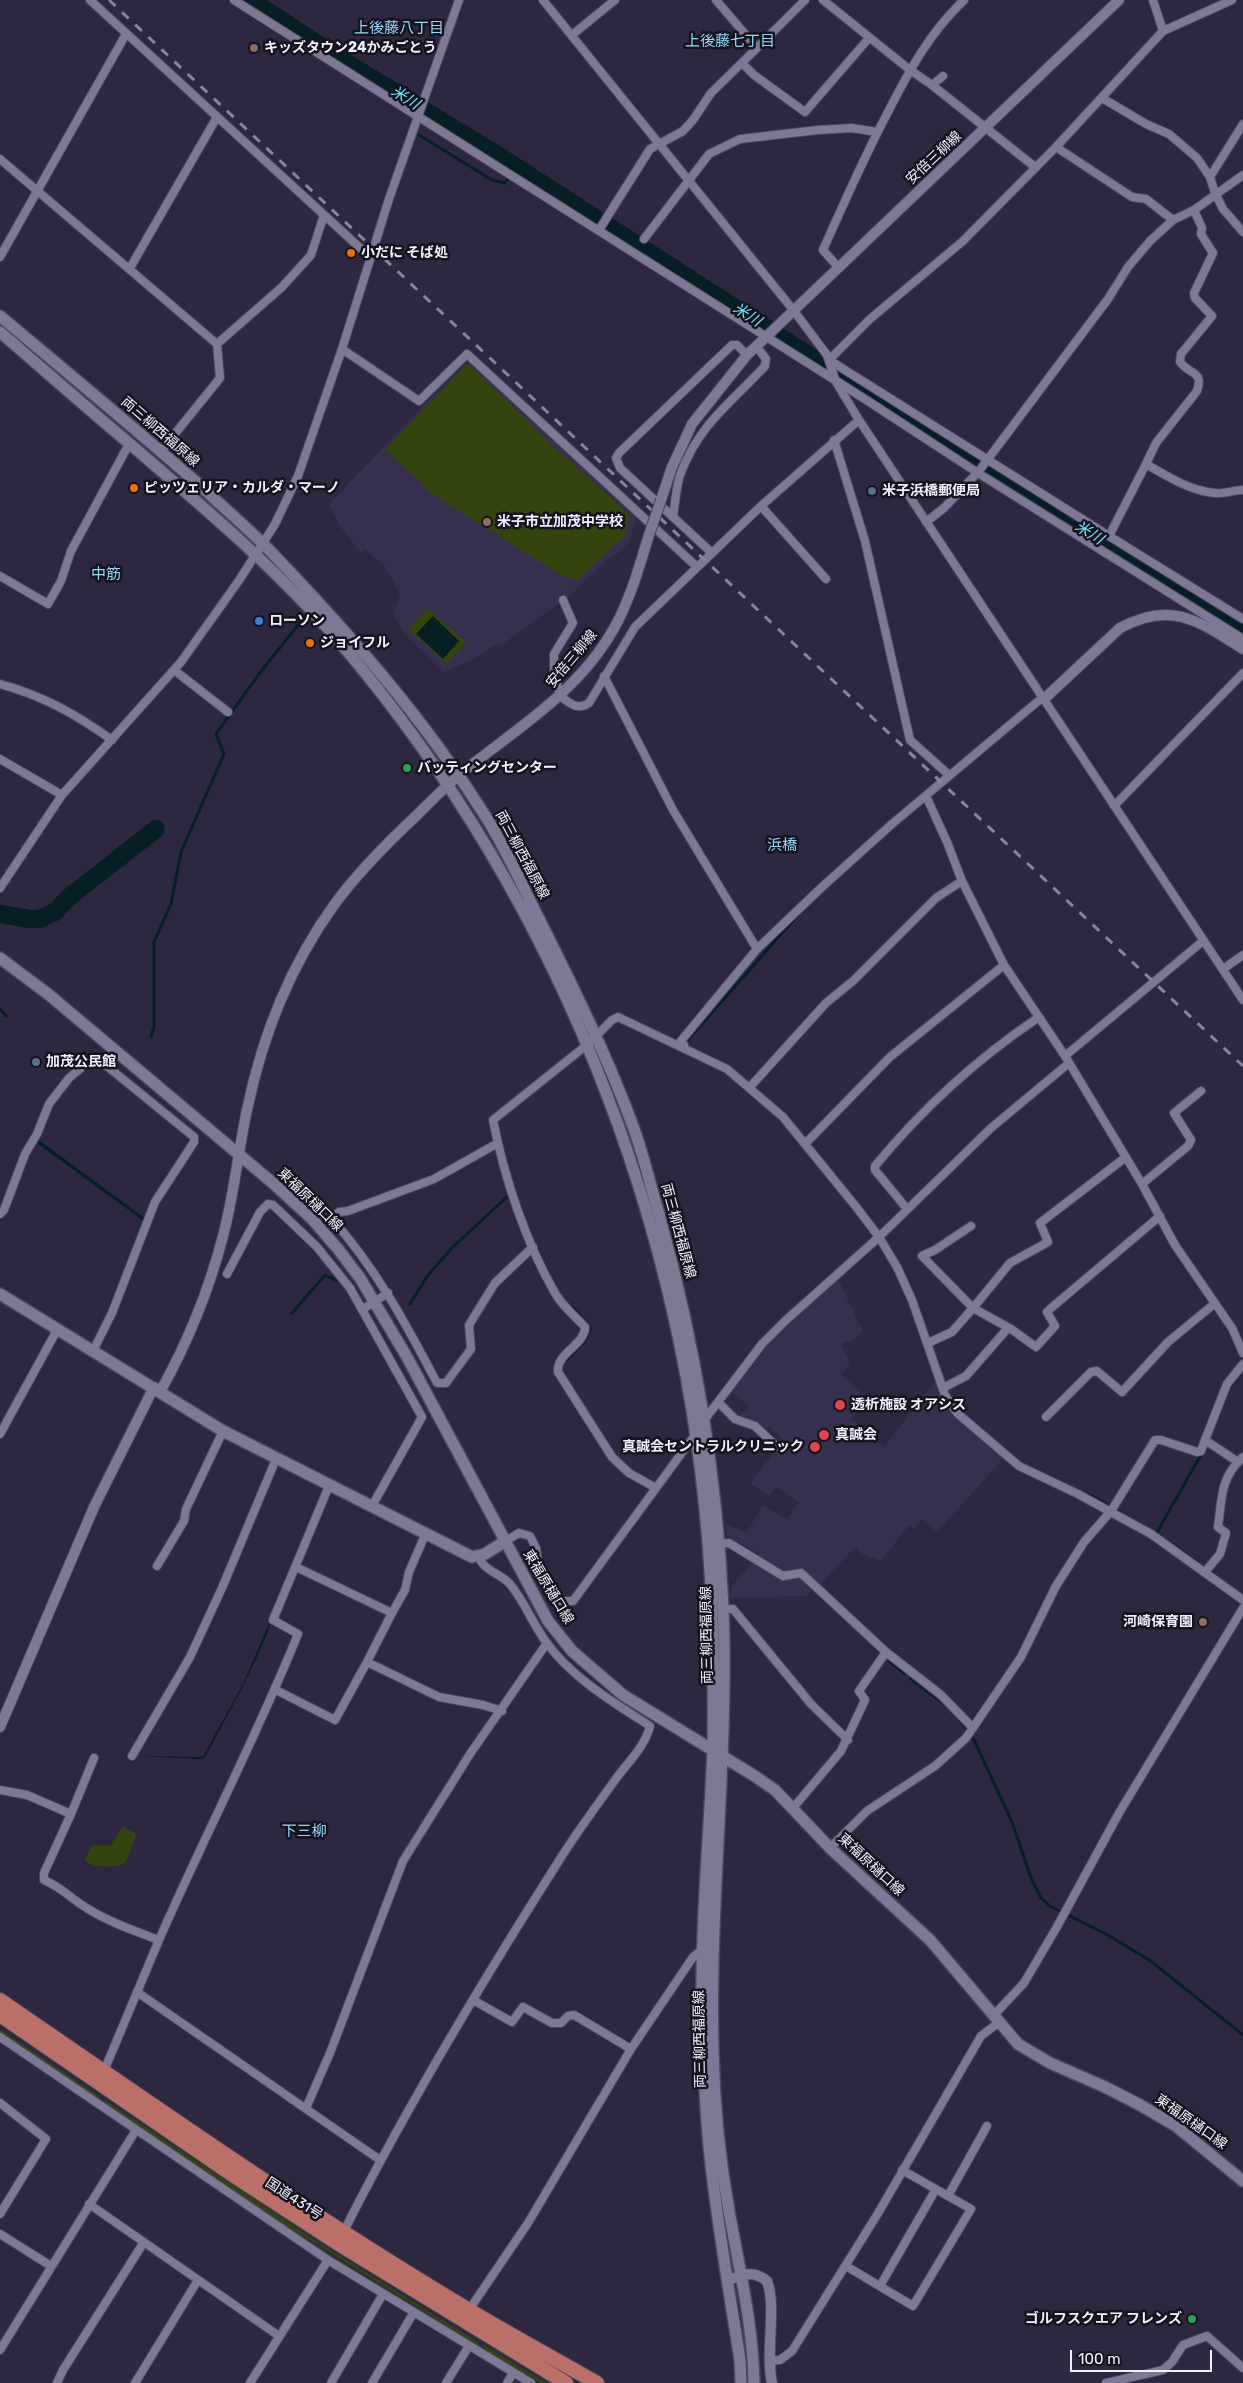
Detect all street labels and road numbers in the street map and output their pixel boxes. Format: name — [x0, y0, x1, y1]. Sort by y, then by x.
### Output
street label: 安倍三柳線 — [903, 128, 965, 188]
street label: 両三柳西福原線 — [118, 394, 202, 470]
street label: 安倍三柳線 — [543, 627, 601, 691]
street label: 両三柳西福原線 — [492, 808, 552, 902]
street label: 東福原樋口線 — [274, 1165, 346, 1235]
street label: 両三柳西福原線 — [657, 1181, 699, 1281]
street label: 東福原樋口線 — [519, 1547, 577, 1627]
street label: 両三柳西福原線 — [698, 1586, 716, 1684]
street label: 東福原樋口線 — [835, 1830, 907, 1900]
street label: 両三柳西福原線 — [691, 1990, 709, 2088]
street label: 東福原樋口線 — [1152, 2091, 1230, 2153]
street label: 国道431号 — [262, 2174, 326, 2224]

